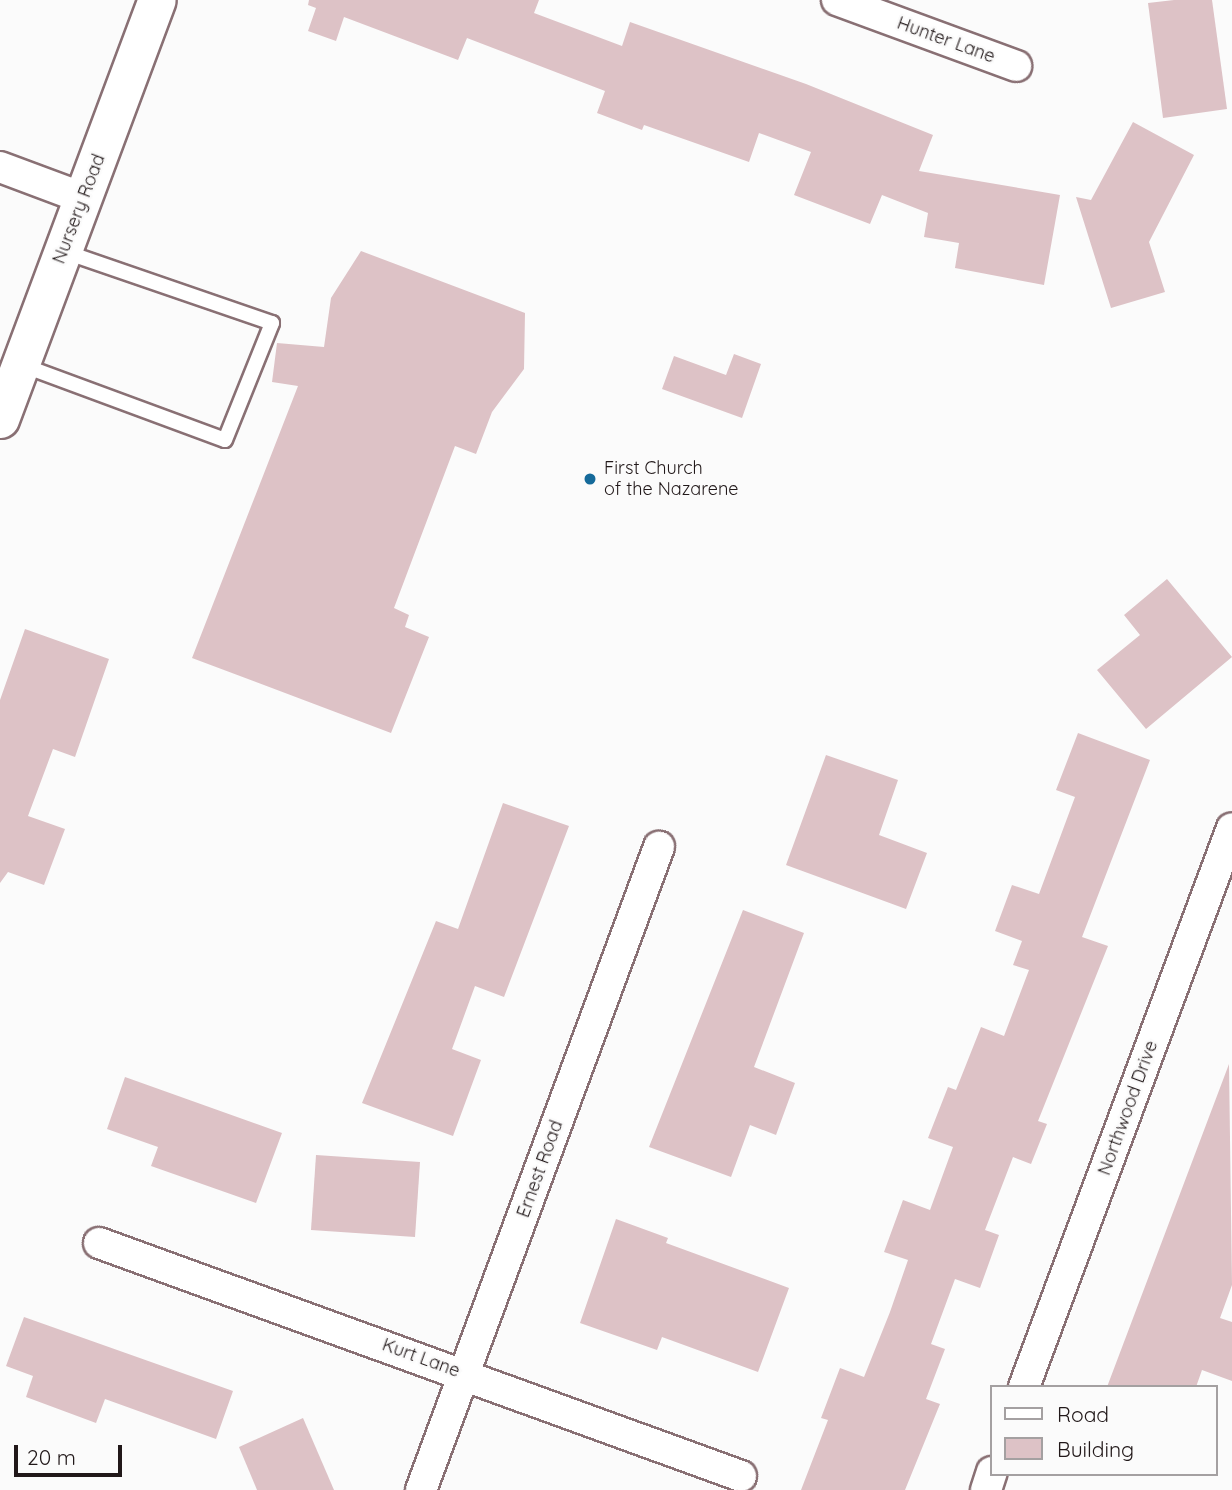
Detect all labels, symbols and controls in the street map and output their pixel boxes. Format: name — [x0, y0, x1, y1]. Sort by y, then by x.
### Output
street label: Hunter Lane — [894, 12, 998, 68]
street label: Nursery Road — [48, 151, 110, 267]
place label: First Church of the Nazarene — [604, 458, 738, 500]
marker: First Church of the Nazarene — [582, 471, 598, 487]
street label: Northwood Drive — [1094, 1038, 1162, 1178]
street label: Ernest Road — [512, 1117, 568, 1221]
street label: Kurt Lane — [379, 1334, 463, 1382]
legend — [990, 1385, 1218, 1476]
text: Road — [1057, 1401, 1109, 1427]
scale bar — [18, 1430, 126, 1474]
text: Building — [1057, 1436, 1134, 1462]
text: 20 m — [27, 1444, 76, 1470]

